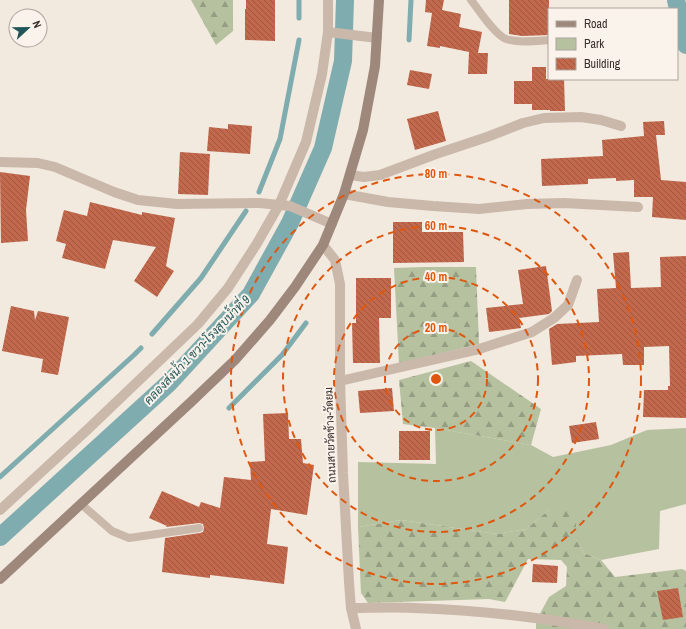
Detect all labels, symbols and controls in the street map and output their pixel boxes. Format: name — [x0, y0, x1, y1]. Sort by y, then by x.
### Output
north arrow — [8, 8, 48, 48]
legend — [548, 8, 678, 80]
text: Road — [584, 16, 608, 32]
text: N — [30, 19, 45, 30]
text: Park — [584, 36, 604, 52]
text: Building — [584, 56, 621, 72]
text: 80 m — [425, 166, 447, 182]
text: 60 m — [425, 218, 447, 234]
text: 40 m — [425, 269, 447, 285]
water label: คลองส่งน้ำ 1 ขวา-โรงสูบน้ำที่ 9 — [138, 289, 254, 408]
text: 20 m — [425, 320, 447, 336]
centre of rings — [429, 372, 443, 386]
street label: ถนนสายวัดช้าง-วัดยม — [321, 387, 339, 483]

